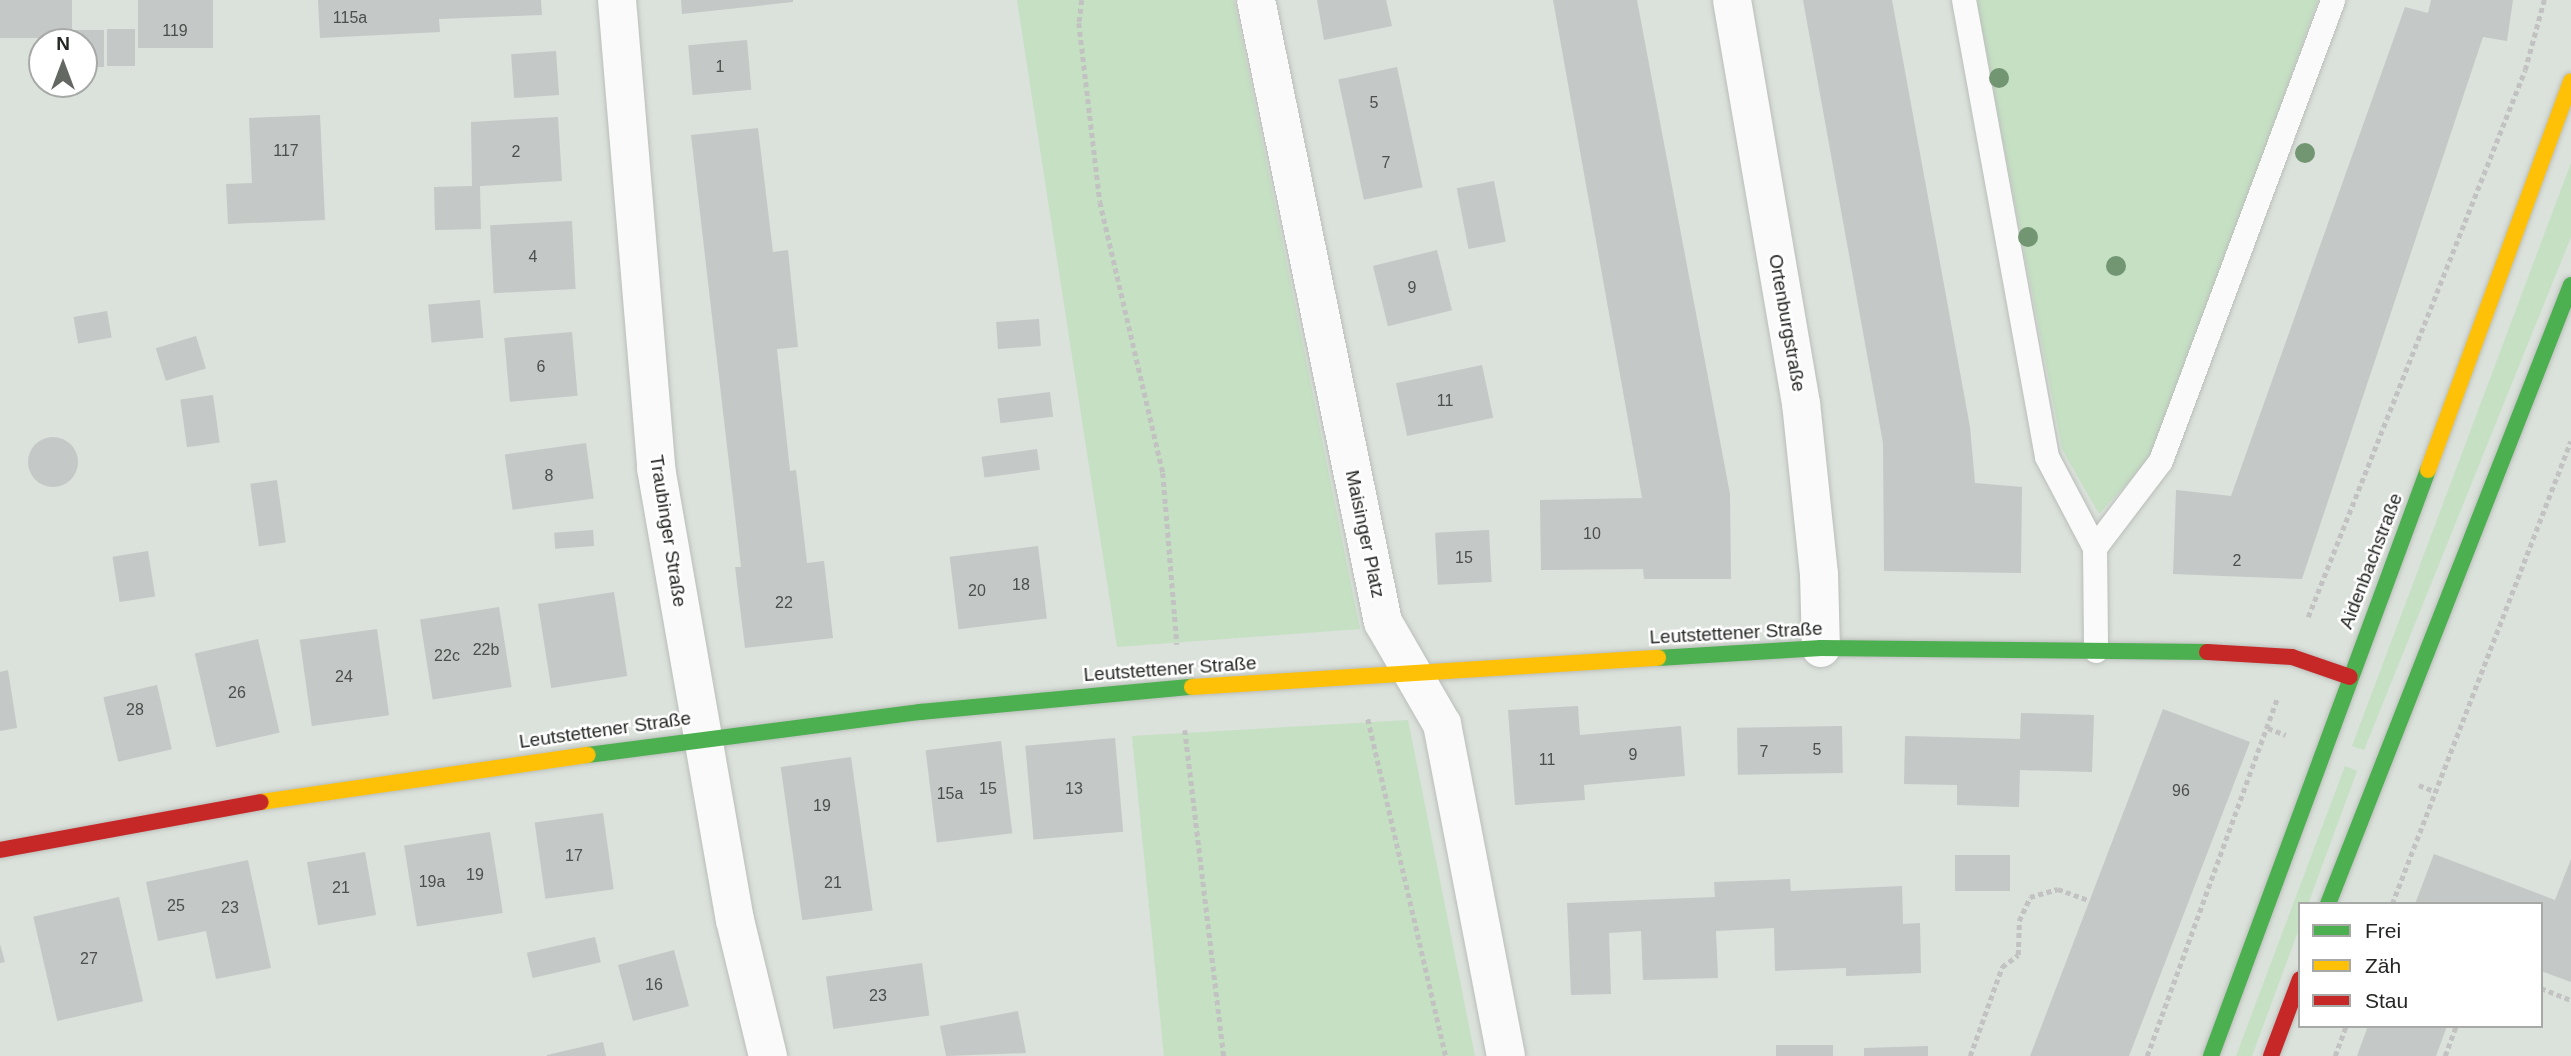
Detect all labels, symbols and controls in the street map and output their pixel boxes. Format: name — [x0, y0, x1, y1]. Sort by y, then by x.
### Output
house number: 115a — [333, 8, 367, 28]
house number: 119 — [162, 21, 188, 41]
north arrow — [28, 28, 98, 98]
text: N — [56, 33, 70, 54]
house number: 1 — [716, 57, 724, 77]
house number: 5 — [1370, 93, 1378, 113]
house number: 117 — [273, 141, 299, 161]
house number: 2 — [512, 142, 520, 162]
house number: 7 — [1382, 153, 1390, 173]
house number: 4 — [529, 247, 537, 267]
street label: Ortenburgstraße — [1764, 252, 1810, 394]
house number: 9 — [1408, 278, 1416, 298]
house number: 6 — [537, 357, 545, 377]
house number: 11 — [1437, 391, 1453, 411]
street label: Traubinger Straße — [645, 453, 691, 609]
house number: 8 — [545, 466, 553, 486]
street label: Maisinger Platz — [1340, 468, 1390, 600]
street label: Aidenbachstraße — [2335, 490, 2407, 632]
house number: 10 — [1583, 524, 1601, 544]
house number: 15 — [1455, 548, 1473, 568]
house number: 2 — [2233, 551, 2241, 571]
house number: 18 — [1012, 575, 1030, 595]
house number: 20 — [968, 581, 986, 601]
house number: 22 — [775, 593, 793, 613]
street label: Leutstettener Straße — [1649, 617, 1823, 649]
house number: 22b — [473, 640, 499, 660]
house number: 22c — [434, 646, 460, 666]
street label: Leutstettener Straße — [1083, 652, 1257, 686]
house number: 24 — [335, 667, 353, 687]
house number: 26 — [228, 683, 246, 703]
house number: 28 — [126, 700, 144, 720]
street label: Leutstettener Straße — [518, 707, 692, 753]
house number: 5 — [1813, 740, 1821, 760]
house number: 7 — [1760, 742, 1768, 762]
house number: 9 — [1629, 745, 1637, 765]
house number: 11 — [1539, 750, 1555, 770]
house number: 15 — [979, 779, 997, 799]
house number: 13 — [1065, 779, 1083, 799]
house number: 96 — [2172, 781, 2190, 801]
house number: 15a — [937, 784, 963, 804]
house number: 19 — [813, 796, 831, 816]
house number: 17 — [565, 846, 583, 866]
house number: 19 — [466, 865, 484, 885]
house number: 19a — [419, 872, 445, 892]
house number: 21 — [824, 873, 842, 893]
house number: 21 — [332, 878, 350, 898]
house number: 25 — [167, 896, 185, 916]
house number: 23 — [221, 898, 239, 918]
legend — [2298, 902, 2543, 1028]
text: Frei — [2365, 919, 2401, 942]
house number: 27 — [80, 949, 98, 969]
text: Zäh — [2365, 954, 2401, 977]
house number: 16 — [645, 975, 663, 995]
house number: 23 — [869, 986, 887, 1006]
text: Stau — [2365, 989, 2408, 1012]

